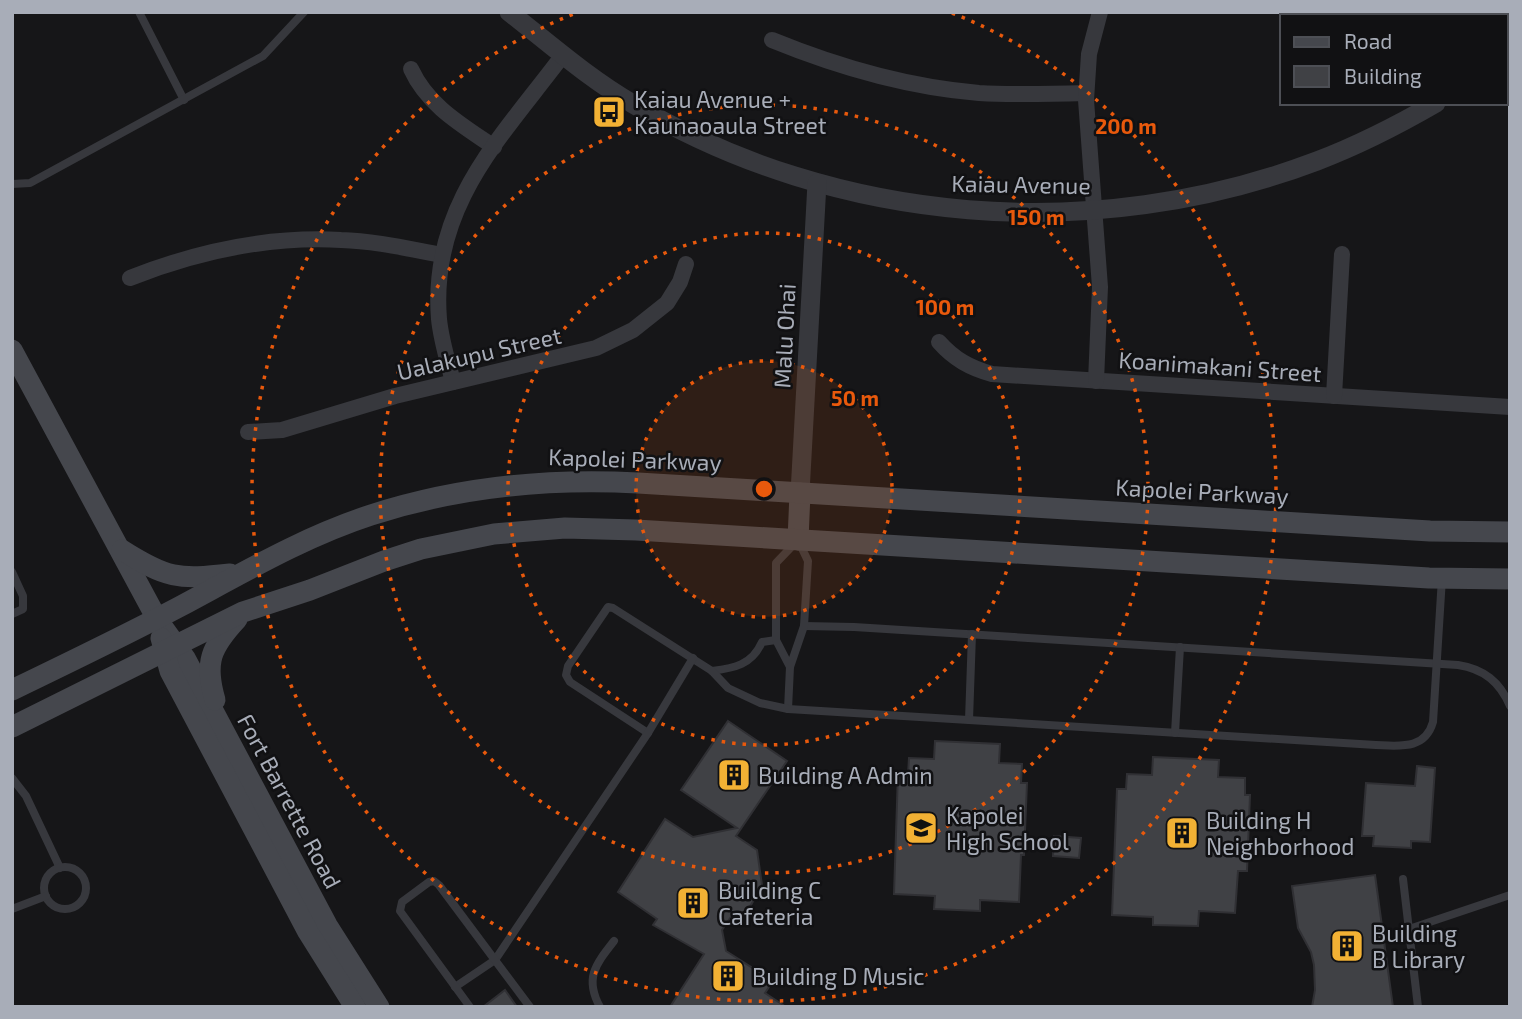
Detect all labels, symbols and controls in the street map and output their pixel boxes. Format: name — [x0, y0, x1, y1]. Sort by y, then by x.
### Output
legend — [1280, 14, 1508, 105]
text: Road — [1344, 28, 1392, 53]
text: Building — [1344, 63, 1422, 88]
place label: Kaiau Avenue + Kaunaoaula Street — [634, 85, 827, 139]
bus stop icon: Kaiau Avenue + Kaunaoaula Street — [590, 93, 628, 131]
text: 200 m — [1095, 113, 1157, 138]
street label: Kaiau Avenue — [951, 169, 1091, 199]
text: 150 m — [1008, 204, 1064, 229]
street label: Malu Ohai — [767, 283, 801, 389]
text: 100 m — [916, 294, 974, 319]
street label: Ualakupu Street — [394, 320, 564, 386]
street label: Koanimakani Street — [1118, 345, 1323, 387]
text: 50 m — [831, 385, 879, 410]
street label: Kapolei Parkway — [548, 442, 722, 476]
street label: Kapolei Parkway — [1115, 472, 1289, 510]
centre of rings — [752, 477, 776, 501]
street label: Fort Barrette Road — [232, 709, 348, 893]
building icon: Building A Admin — [715, 756, 753, 794]
place label: Building A Admin — [758, 761, 933, 789]
place label: Kapolei High School — [946, 801, 1069, 855]
place label: Building H Neighborhood — [1206, 806, 1355, 860]
school or university icon: Kapolei High School — [902, 809, 940, 847]
building icon: Building H Neighborhood — [1163, 814, 1201, 852]
place label: Building C Cafeteria — [718, 876, 821, 930]
building icon: Building C Cafeteria — [674, 884, 712, 922]
place label: Building B Library — [1372, 919, 1465, 973]
building icon: Building B Library — [1328, 927, 1366, 965]
building icon: Building D Music — [709, 957, 747, 995]
place label: Building D Music — [752, 962, 924, 990]

